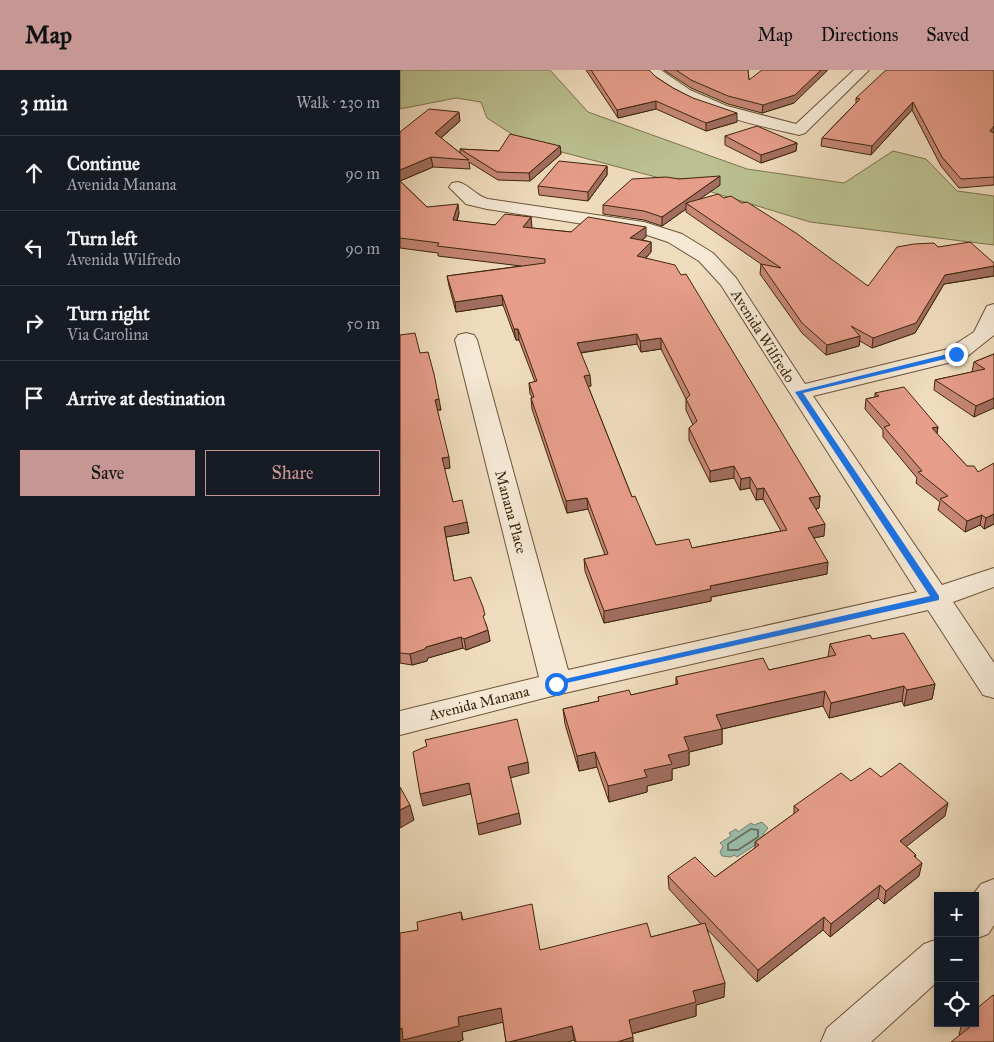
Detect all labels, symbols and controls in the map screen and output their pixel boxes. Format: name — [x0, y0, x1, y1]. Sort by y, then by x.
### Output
text: Map — [25, 20, 72, 50]
text: Map — [757, 24, 793, 46]
text: Directions — [821, 24, 898, 46]
text: Saved — [926, 24, 969, 46]
text: 3 min — [20, 90, 68, 116]
text: Walk · 230 m — [296, 93, 380, 112]
text: Continue — [67, 152, 140, 175]
icon: ahead — [20, 159, 48, 187]
text: 90 m — [345, 164, 380, 183]
text: Avenida Manana — [67, 175, 177, 194]
text: Turn left — [67, 227, 137, 250]
icon: left — [20, 234, 48, 262]
text: 90 m — [345, 239, 380, 258]
text: Avenida Wilfredo — [67, 250, 181, 269]
street label: Avenida Wilfredo — [727, 285, 799, 386]
text: Turn right — [67, 302, 150, 325]
icon: right — [20, 309, 48, 337]
text: 50 m — [346, 314, 380, 333]
text: Via Carolina — [67, 325, 149, 344]
route end — [945, 343, 968, 366]
icon: arrive — [20, 384, 48, 412]
text: Arrive at destination — [67, 387, 225, 410]
button: Save — [20, 450, 195, 496]
button: Share — [205, 450, 380, 496]
street label: Manana Place — [491, 468, 531, 556]
route start — [545, 673, 568, 696]
street label: Avenida Manana — [426, 682, 532, 724]
map controls — [934, 892, 979, 1027]
button: + — [934, 892, 979, 937]
button: − — [934, 937, 979, 982]
button: locate — [934, 982, 979, 1027]

